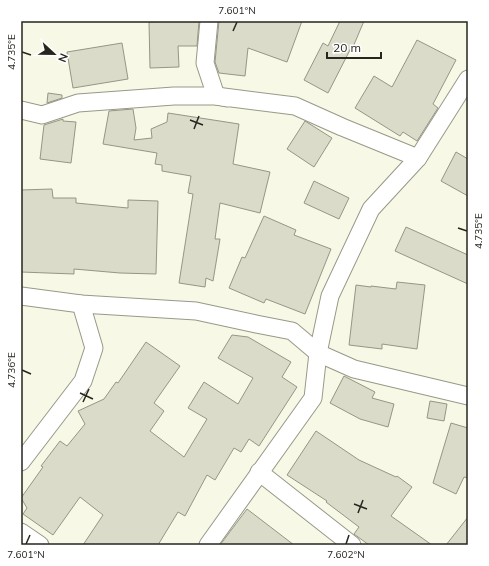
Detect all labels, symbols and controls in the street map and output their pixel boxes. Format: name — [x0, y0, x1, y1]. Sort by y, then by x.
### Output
text: 7.601°N — [218, 4, 256, 17]
text: 4.735°E — [5, 34, 18, 70]
north arrow — [34, 34, 74, 74]
scale bar — [327, 34, 381, 60]
text: 20 m — [333, 40, 361, 55]
text: N — [55, 51, 71, 64]
text: 4.735°E — [472, 213, 485, 249]
text: 4.736°E — [5, 352, 18, 388]
text: 7.601°N — [7, 548, 45, 561]
text: 7.602°N — [327, 548, 365, 561]

